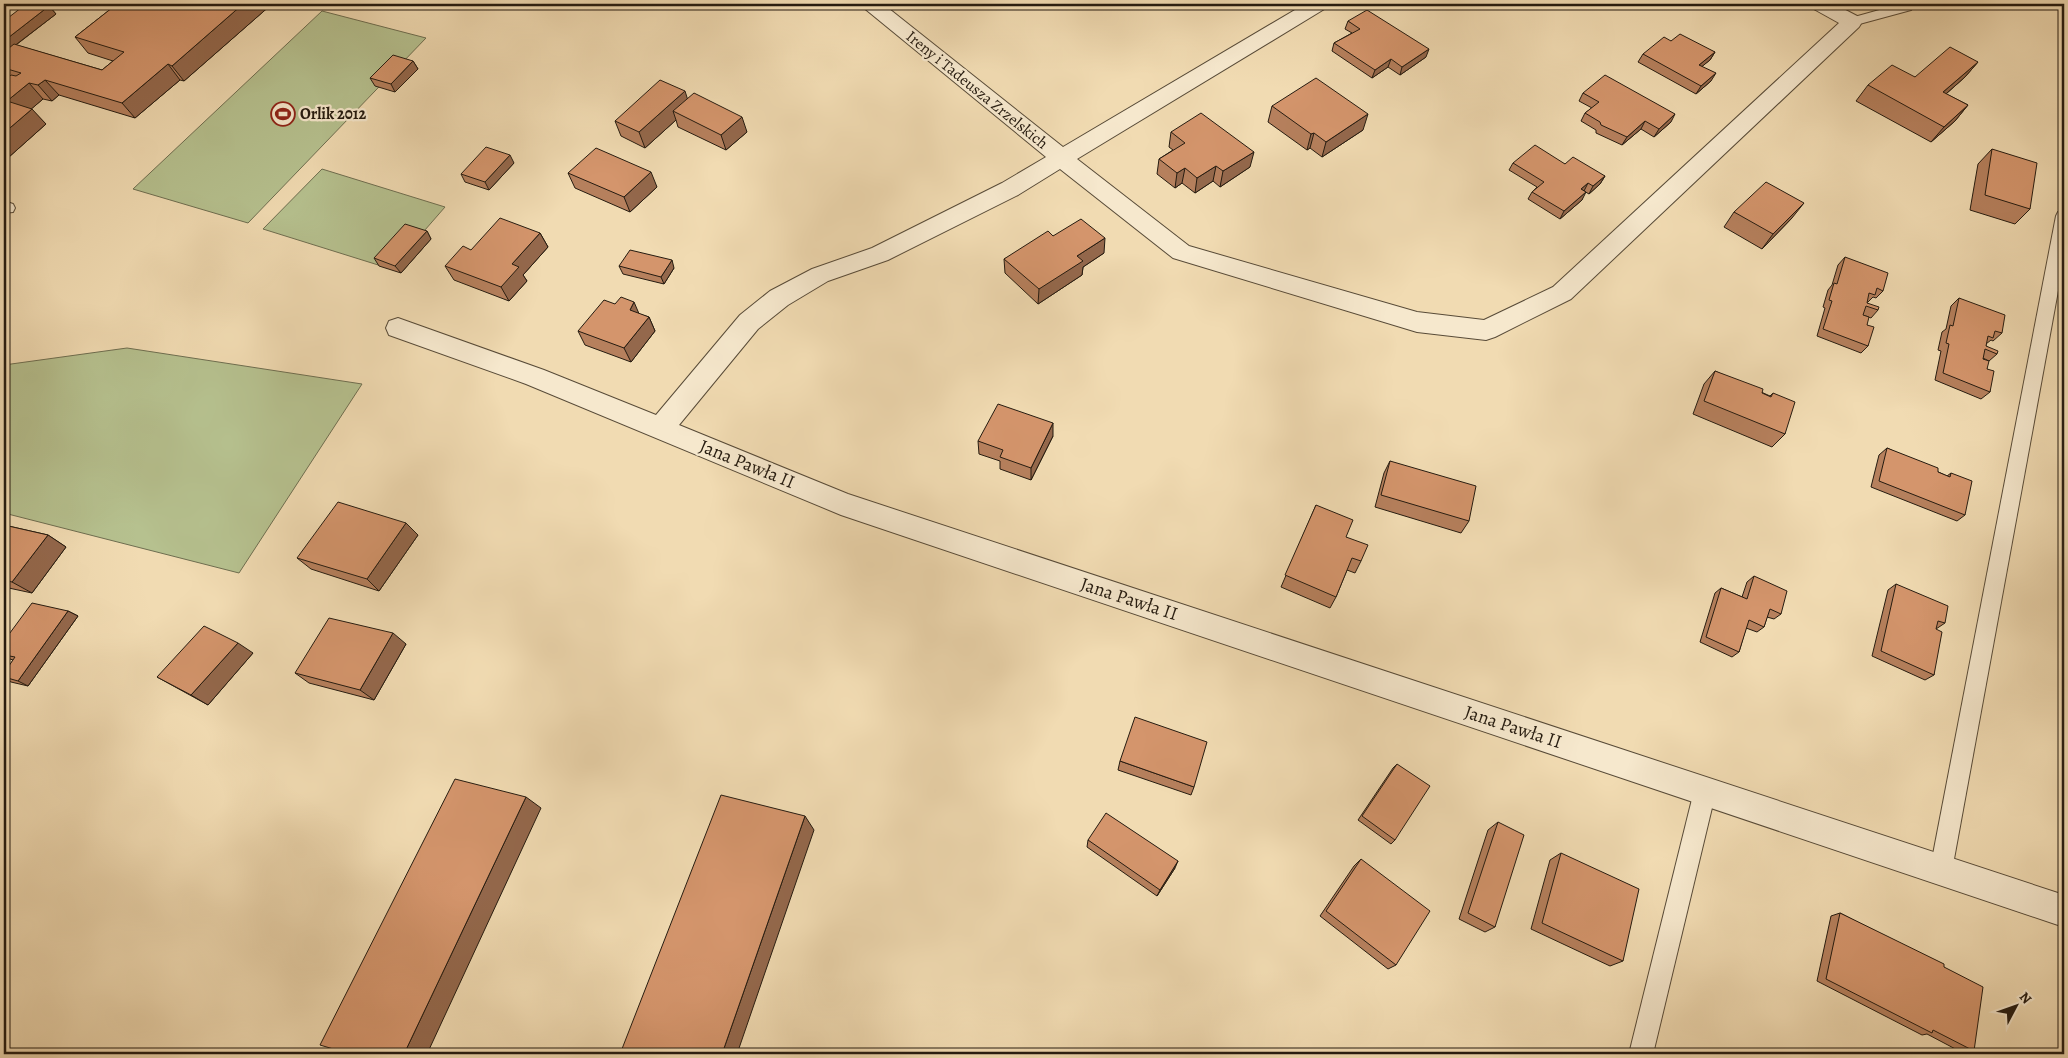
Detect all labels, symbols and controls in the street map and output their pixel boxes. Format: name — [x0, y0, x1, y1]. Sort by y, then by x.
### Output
street label: Ireny i Tadeusza Zrzelskich — [901, 26, 1053, 155]
sports icon: Orlik 2012 — [270, 101, 296, 127]
place label: Orlik 2012 — [300, 103, 367, 125]
street label: Jana Pawła II — [695, 433, 799, 495]
street label: Jana Pawła II — [1077, 571, 1181, 627]
street label: Jana Pawła II — [1461, 699, 1565, 755]
north arrow — [1990, 980, 2040, 1030]
text: N — [2015, 988, 2036, 1008]

